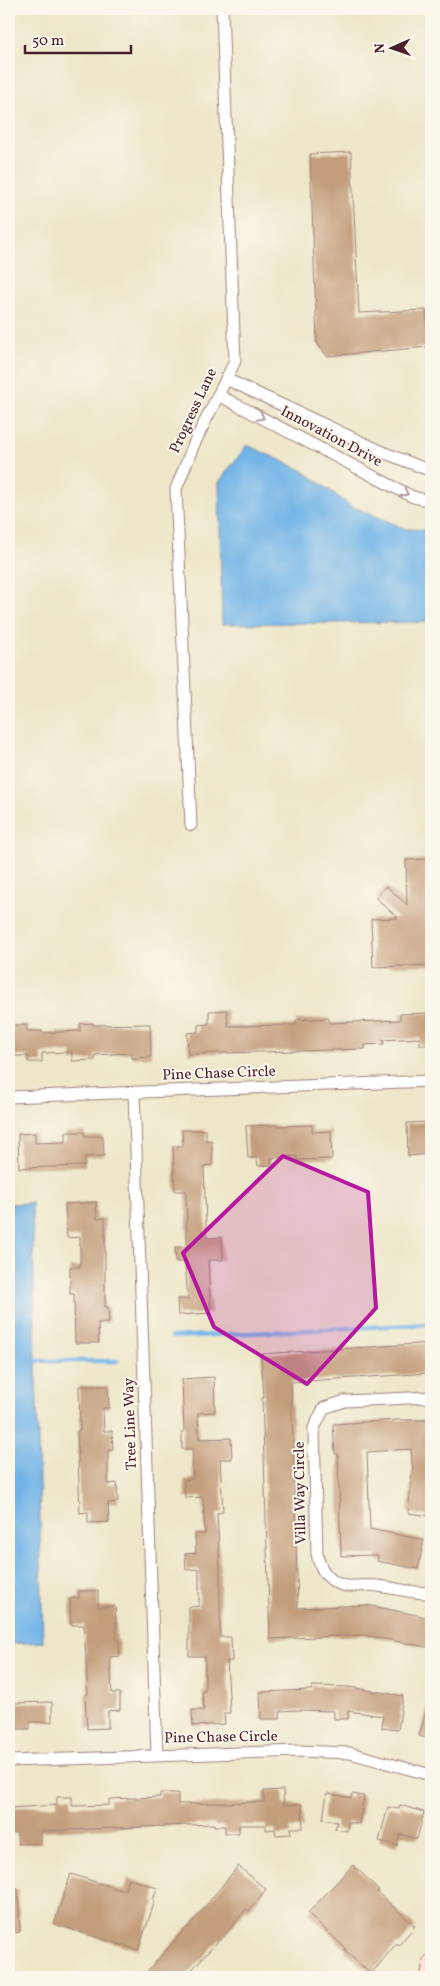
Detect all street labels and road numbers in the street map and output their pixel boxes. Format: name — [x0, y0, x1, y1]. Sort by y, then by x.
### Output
street label: Progress Lane — [165, 365, 223, 457]
street label: Innovation Drive — [276, 401, 386, 473]
street label: Pine Chase Circle — [162, 1062, 276, 1086]
street label: Tree Line Way — [119, 1377, 143, 1471]
street label: Villa Way Circle — [290, 1441, 312, 1545]
street label: Pine Chase Circle — [164, 1727, 278, 1749]

